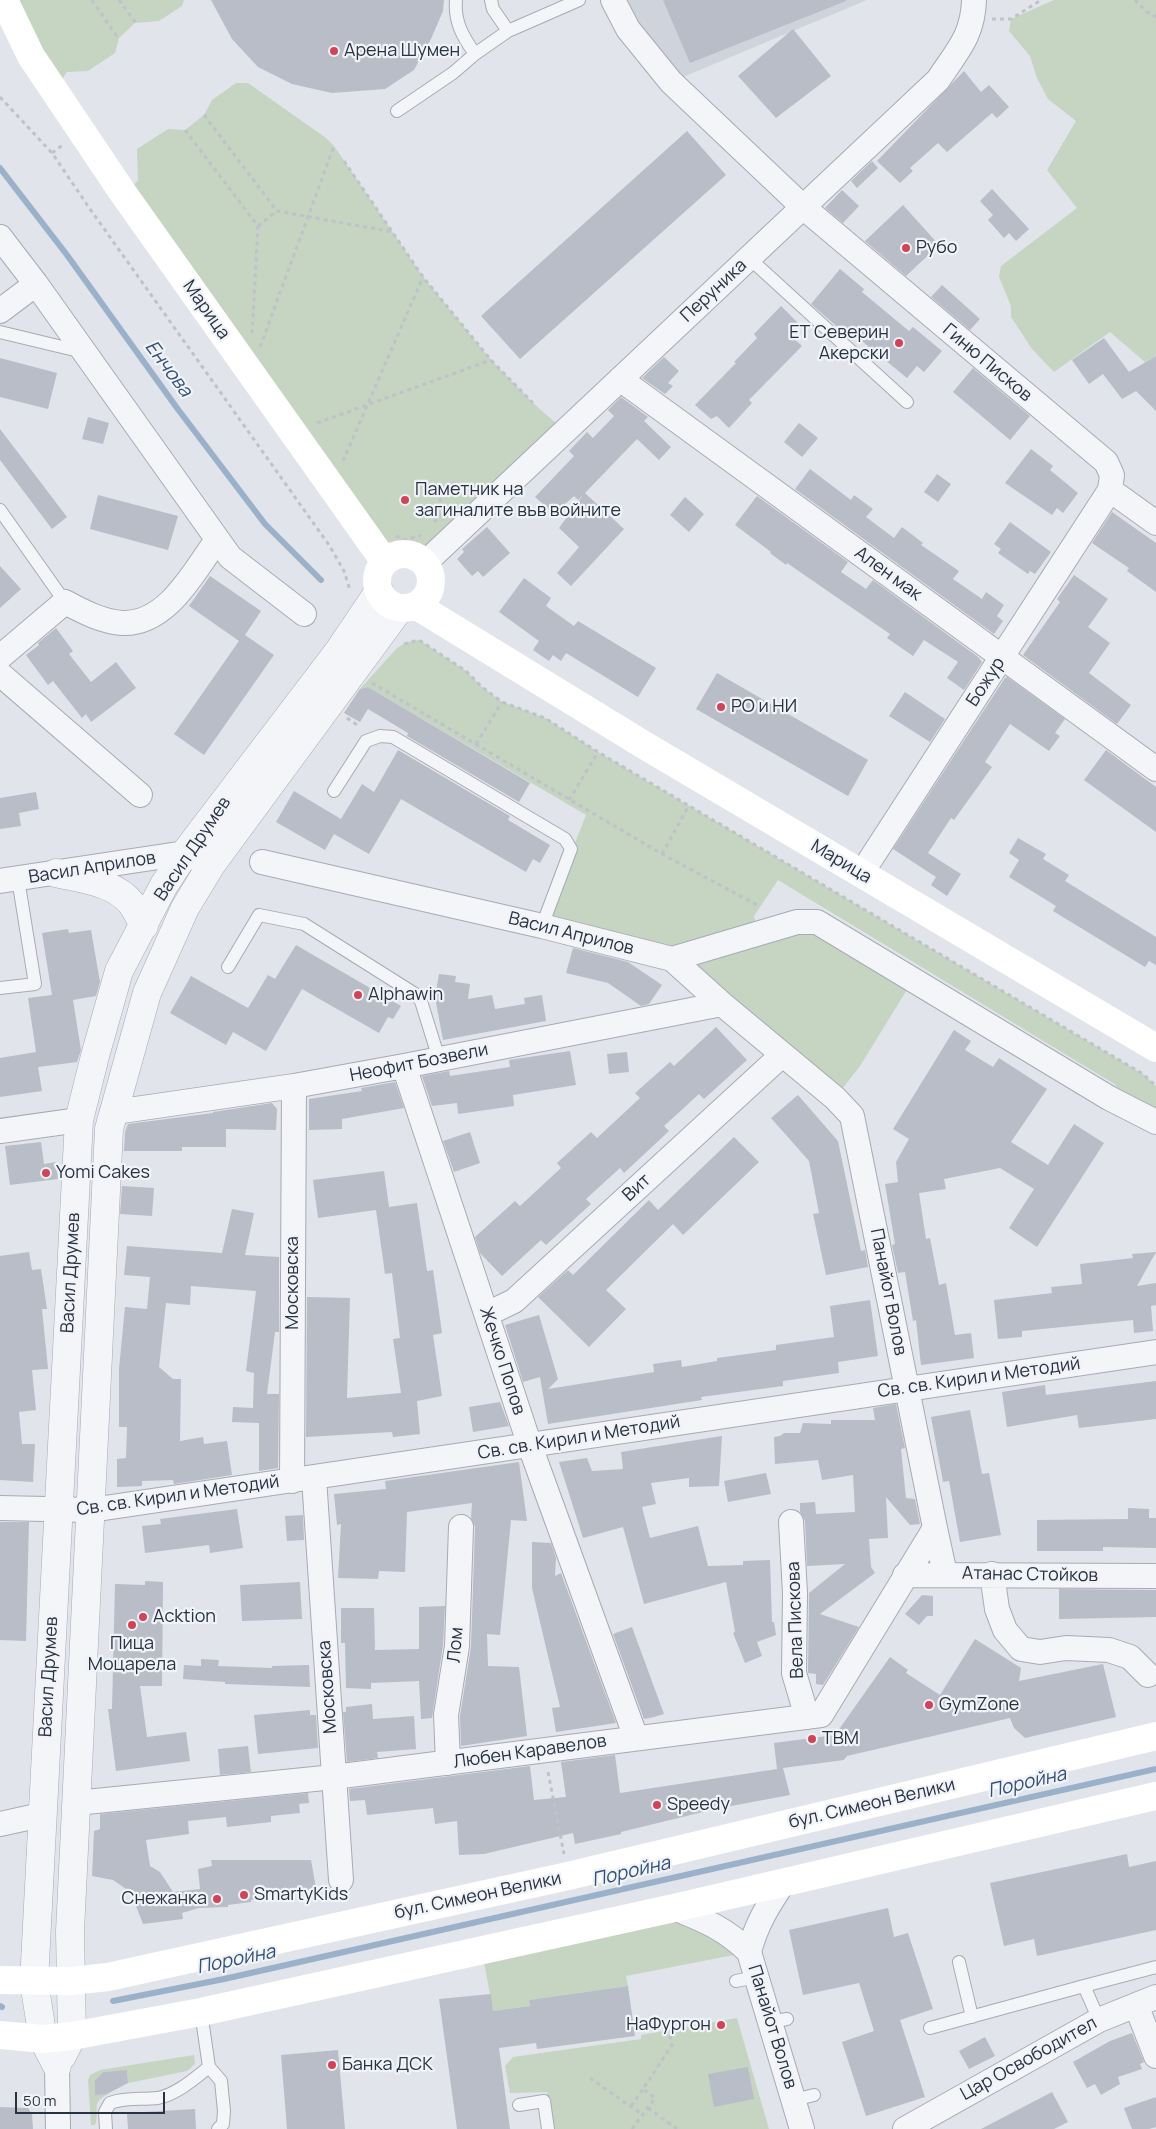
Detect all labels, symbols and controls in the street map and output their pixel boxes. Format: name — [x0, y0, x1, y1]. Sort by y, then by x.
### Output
place label: Арена Шумен — [344, 40, 460, 62]
marker: Арена Шумен — [328, 45, 340, 57]
place label: Рубо — [916, 237, 958, 259]
marker: Рубо — [900, 242, 912, 254]
street label: Перуника — [676, 255, 752, 327]
street label: Марица — [178, 276, 234, 344]
street label: Гиню Писков — [938, 319, 1036, 407]
place label: ЕТ Северин Акерски — [789, 322, 889, 364]
water label: Енчова — [140, 336, 196, 402]
marker: ЕТ Северин Акерски — [893, 337, 905, 349]
place label: Паметник на загиналите във войните — [415, 479, 621, 522]
marker: Паметник на загиналите във войните — [399, 494, 411, 506]
street label: Ален мак — [850, 542, 926, 606]
street label: Божур — [962, 653, 1010, 711]
place label: РО и НИ — [731, 696, 797, 718]
marker: РО и НИ — [715, 701, 727, 713]
street label: Васил Друмев — [150, 793, 236, 905]
street label: Марица — [807, 835, 875, 889]
street label: Васил Априлов — [27, 847, 157, 889]
street label: Васил Априлов — [506, 908, 636, 960]
place label: Alphawin — [368, 984, 443, 1006]
marker: Alphawin — [352, 989, 364, 1001]
street label: Неофит Бозвели — [348, 1039, 490, 1087]
place label: Yomi Cakes — [56, 1162, 150, 1184]
marker: Yomi Cakes — [40, 1167, 52, 1179]
street label: Вит — [619, 1170, 655, 1206]
street label: Васил Друмев — [57, 1212, 85, 1334]
street label: Панайот Волов — [865, 1227, 911, 1357]
street label: Московска — [282, 1236, 304, 1330]
street label: Жечко Попов — [474, 1304, 530, 1418]
street label: Св. св. Кирил и Методий — [876, 1353, 1082, 1403]
street label: Св. св. Кирил и Методий — [476, 1411, 682, 1465]
street label: Св. св. Кирил и Методий — [75, 1471, 281, 1521]
street label: Вела Пискова — [783, 1561, 809, 1679]
street label: Атанас Стойков — [962, 1563, 1098, 1587]
place label: Acktion — [153, 1606, 216, 1628]
marker: Acktion — [137, 1611, 149, 1623]
street label: Васил Друмев — [35, 1616, 63, 1738]
marker: Пица Моцарела — [126, 1619, 138, 1631]
street label: Лом — [444, 1626, 468, 1664]
place label: Пица Моцарела — [88, 1633, 176, 1676]
street label: Московска — [314, 1640, 342, 1734]
place label: GymZone — [939, 1694, 1019, 1716]
marker: GymZone — [923, 1699, 935, 1711]
place label: ТВМ — [822, 1728, 859, 1750]
street label: Любен Каравелов — [452, 1731, 608, 1773]
marker: ТВМ — [806, 1733, 818, 1745]
water label: Поройна — [986, 1763, 1068, 1803]
street label: бул. Симеон Велики — [787, 1774, 957, 1834]
place label: Speedy — [667, 1794, 730, 1816]
marker: Speedy — [651, 1799, 663, 1811]
water label: Поройна — [590, 1852, 672, 1892]
street label: бул. Симеон Велики — [393, 1868, 563, 1924]
place label: SmartyKids — [254, 1884, 348, 1906]
place label: Снежанка — [122, 1888, 207, 1910]
marker: SmartyKids — [238, 1889, 250, 1901]
marker: Снежанка — [211, 1893, 223, 1905]
water label: Поройна — [195, 1941, 277, 1979]
street label: Панайот Волов — [743, 1962, 801, 2092]
street label: Цар Освободител — [957, 2013, 1101, 2105]
place label: НаФургон — [626, 2014, 711, 2036]
marker: НаФургон — [715, 2019, 727, 2031]
place label: Банка ДСК — [342, 2054, 433, 2076]
marker: Банка ДСК — [326, 2059, 338, 2071]
scale bar — [18, 2082, 168, 2114]
text: 50 m — [23, 2090, 57, 2111]

